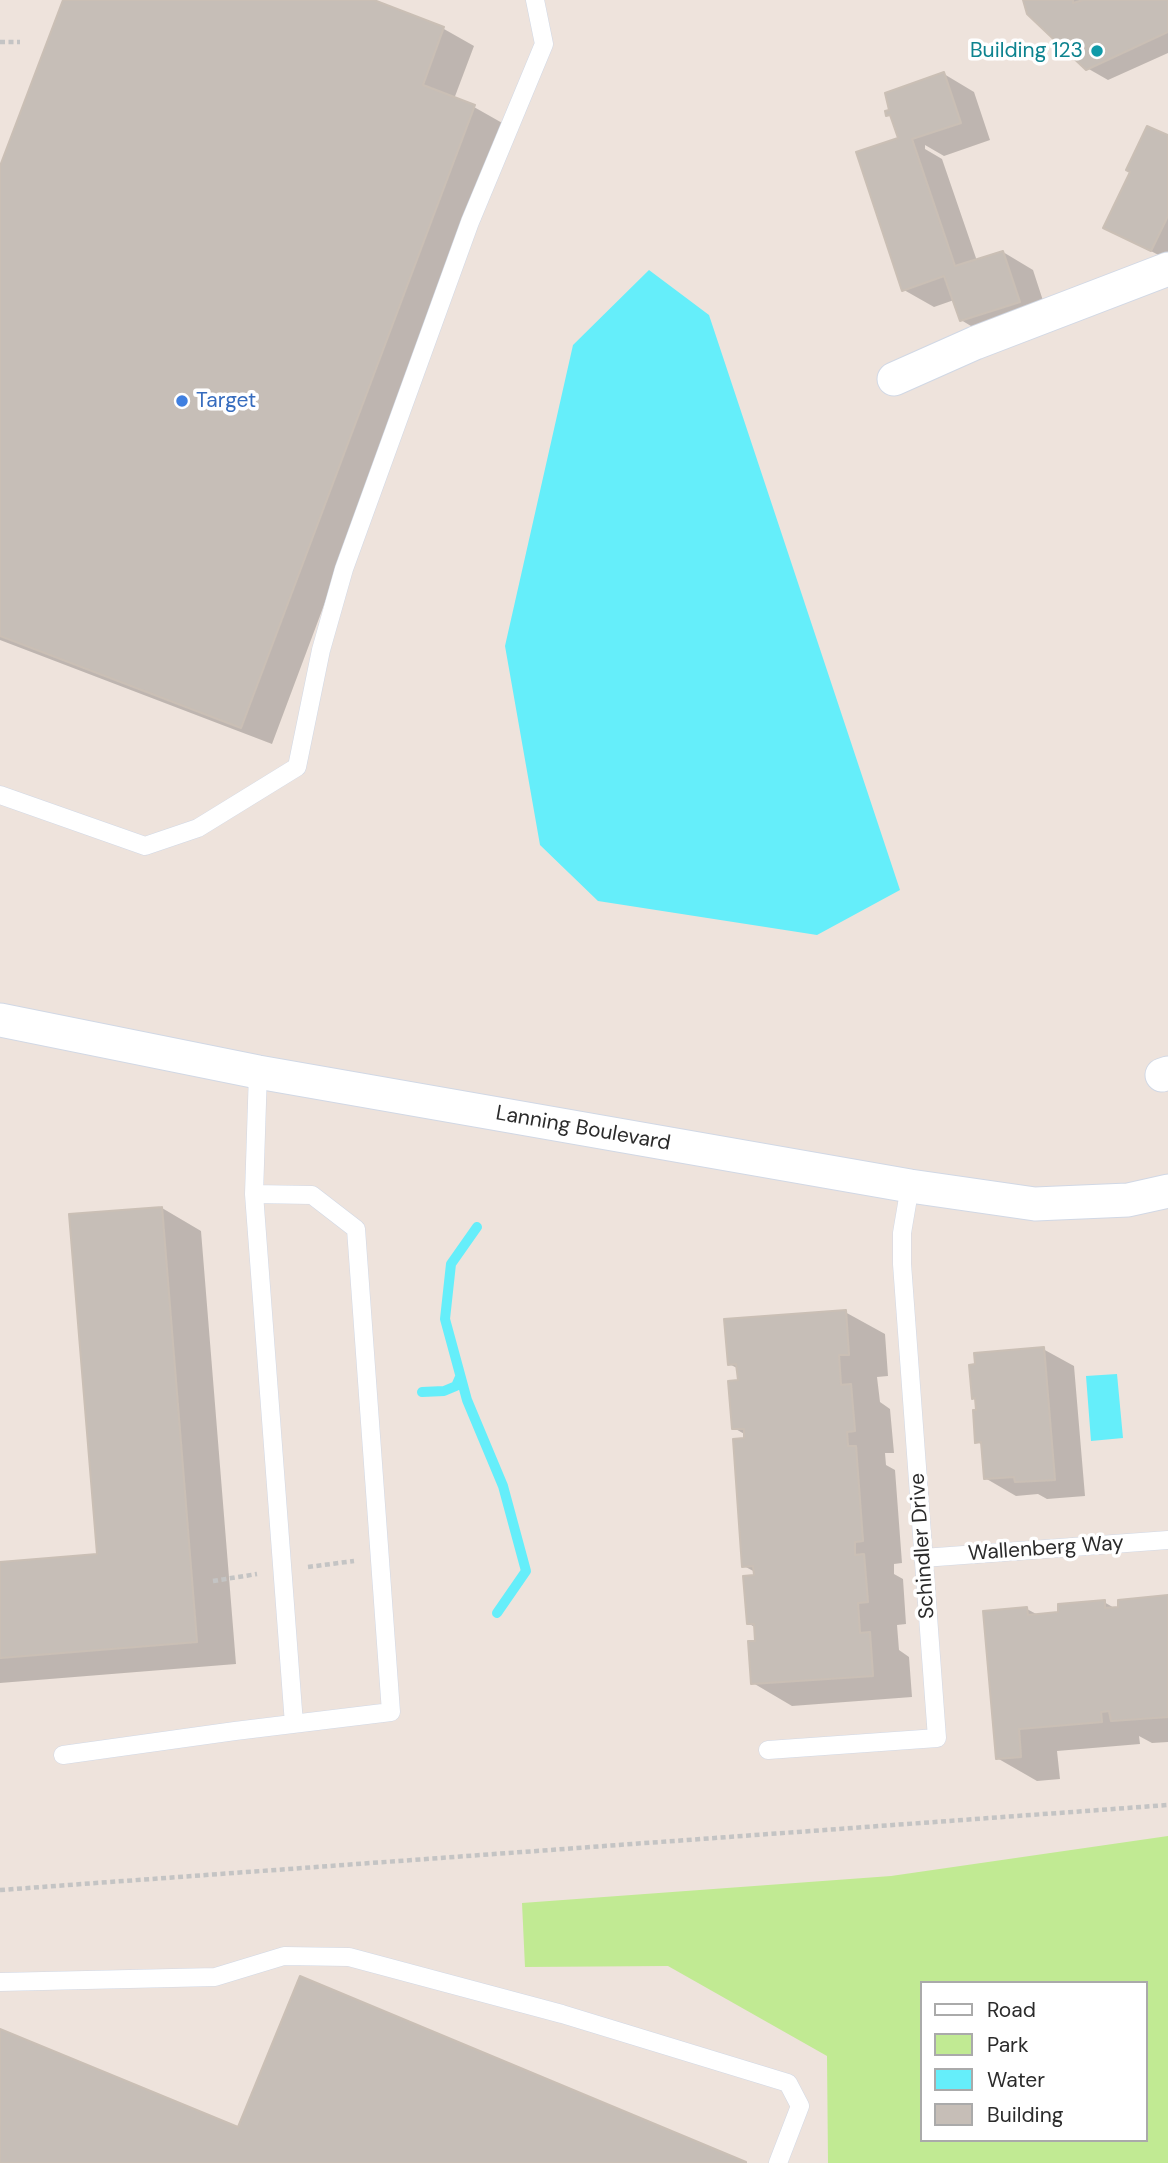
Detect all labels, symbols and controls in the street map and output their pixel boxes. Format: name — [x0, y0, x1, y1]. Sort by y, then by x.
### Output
place label: Building 123 — [970, 38, 1083, 64]
marker: Building 123 — [1089, 43, 1105, 59]
place label: Target — [196, 388, 256, 414]
marker: Target — [174, 393, 190, 409]
street label: Lanning Boulevard — [494, 1101, 672, 1157]
street label: Schindler Drive — [905, 1472, 941, 1620]
street label: Wallenberg Way — [967, 1531, 1125, 1567]
legend — [920, 1981, 1147, 2142]
text: Road — [987, 1996, 1036, 2024]
text: Park — [987, 2031, 1028, 2059]
text: Water — [987, 2066, 1045, 2094]
text: Building — [987, 2101, 1063, 2129]

